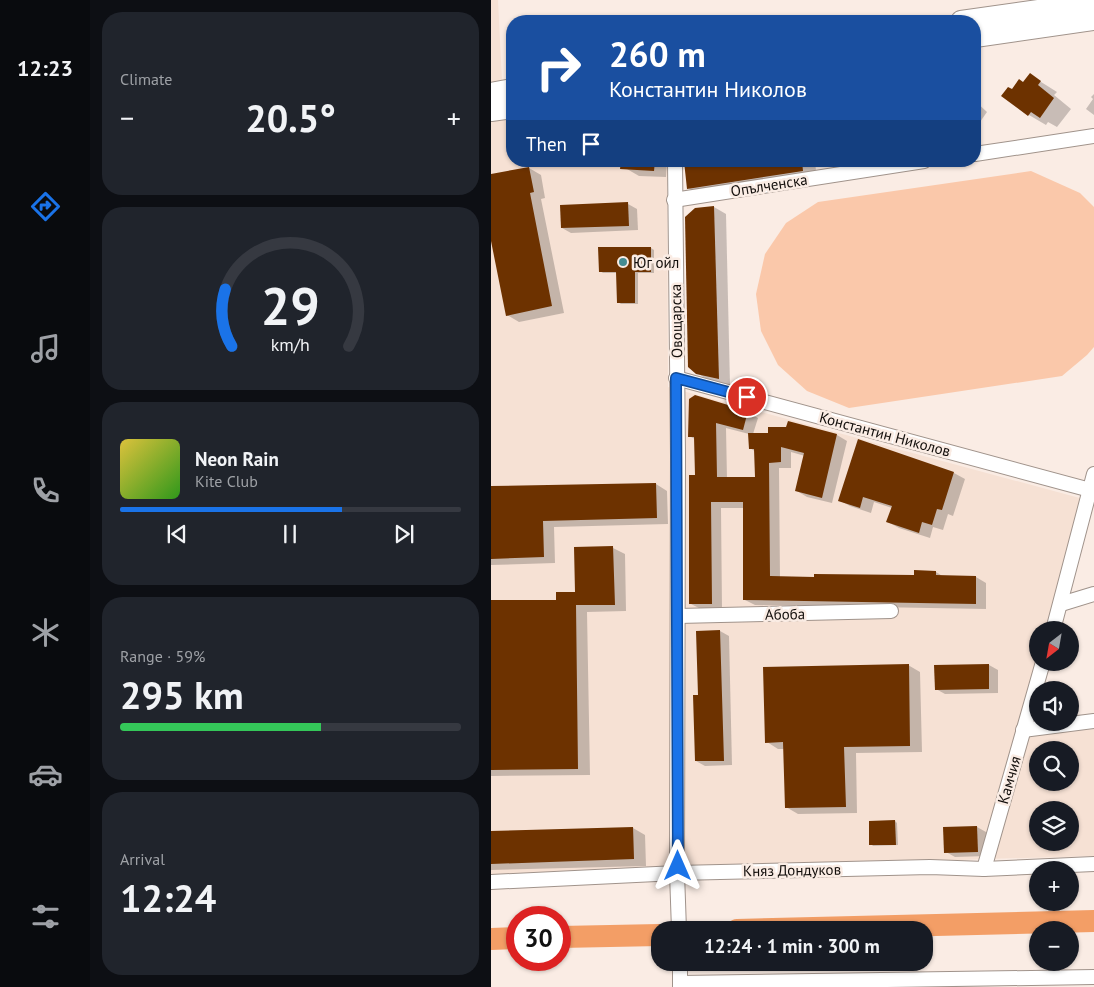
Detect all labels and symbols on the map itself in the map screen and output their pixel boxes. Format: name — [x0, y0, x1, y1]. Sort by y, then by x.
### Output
street label: Опълченска — [729, 170, 809, 200]
place label: Юг ойл — [633, 253, 679, 272]
marker: Юг ойл — [617, 256, 629, 268]
street label: Овощарска — [666, 284, 686, 358]
pin — [726, 376, 768, 418]
street label: Константин Николов — [817, 407, 953, 461]
street label: Абоба — [765, 604, 805, 624]
north arrow — [1029, 621, 1079, 671]
street label: Камчия — [993, 754, 1025, 806]
position arrow — [651, 839, 703, 891]
street label: Княз Дондуков — [743, 860, 841, 880]
speed limit sign: 30 — [506, 906, 571, 971]

